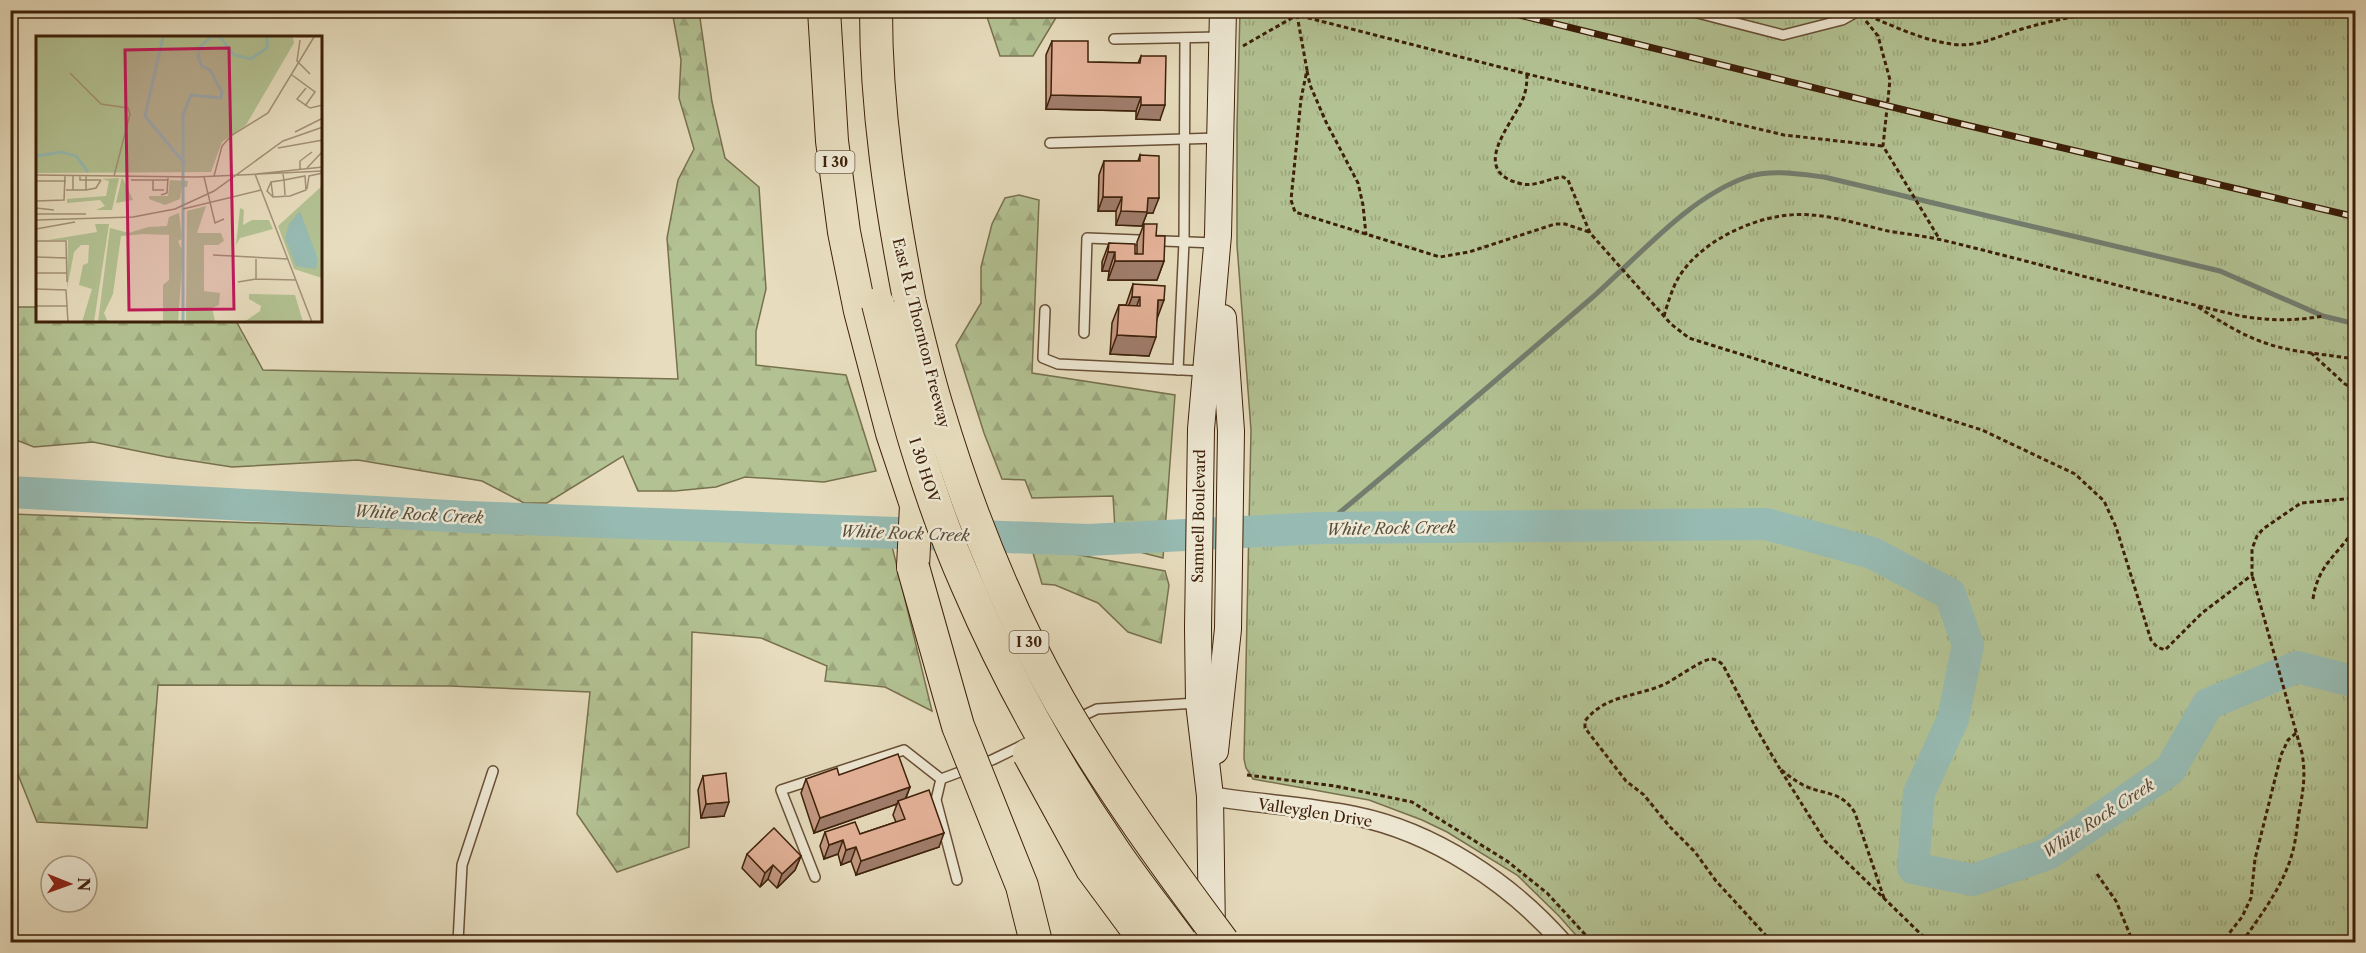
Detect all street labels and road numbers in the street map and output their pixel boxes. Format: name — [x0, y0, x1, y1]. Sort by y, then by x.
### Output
road number: I 30 — [816, 151, 854, 173]
street label: East R L Thornton Freeway — [889, 236, 954, 430]
street label: I 30 HOV — [905, 435, 944, 506]
street label: Samuell Boulevard — [1188, 449, 1209, 583]
road number: I 30 — [1010, 631, 1048, 653]
street label: Valleyglen Drive — [1256, 794, 1374, 831]

